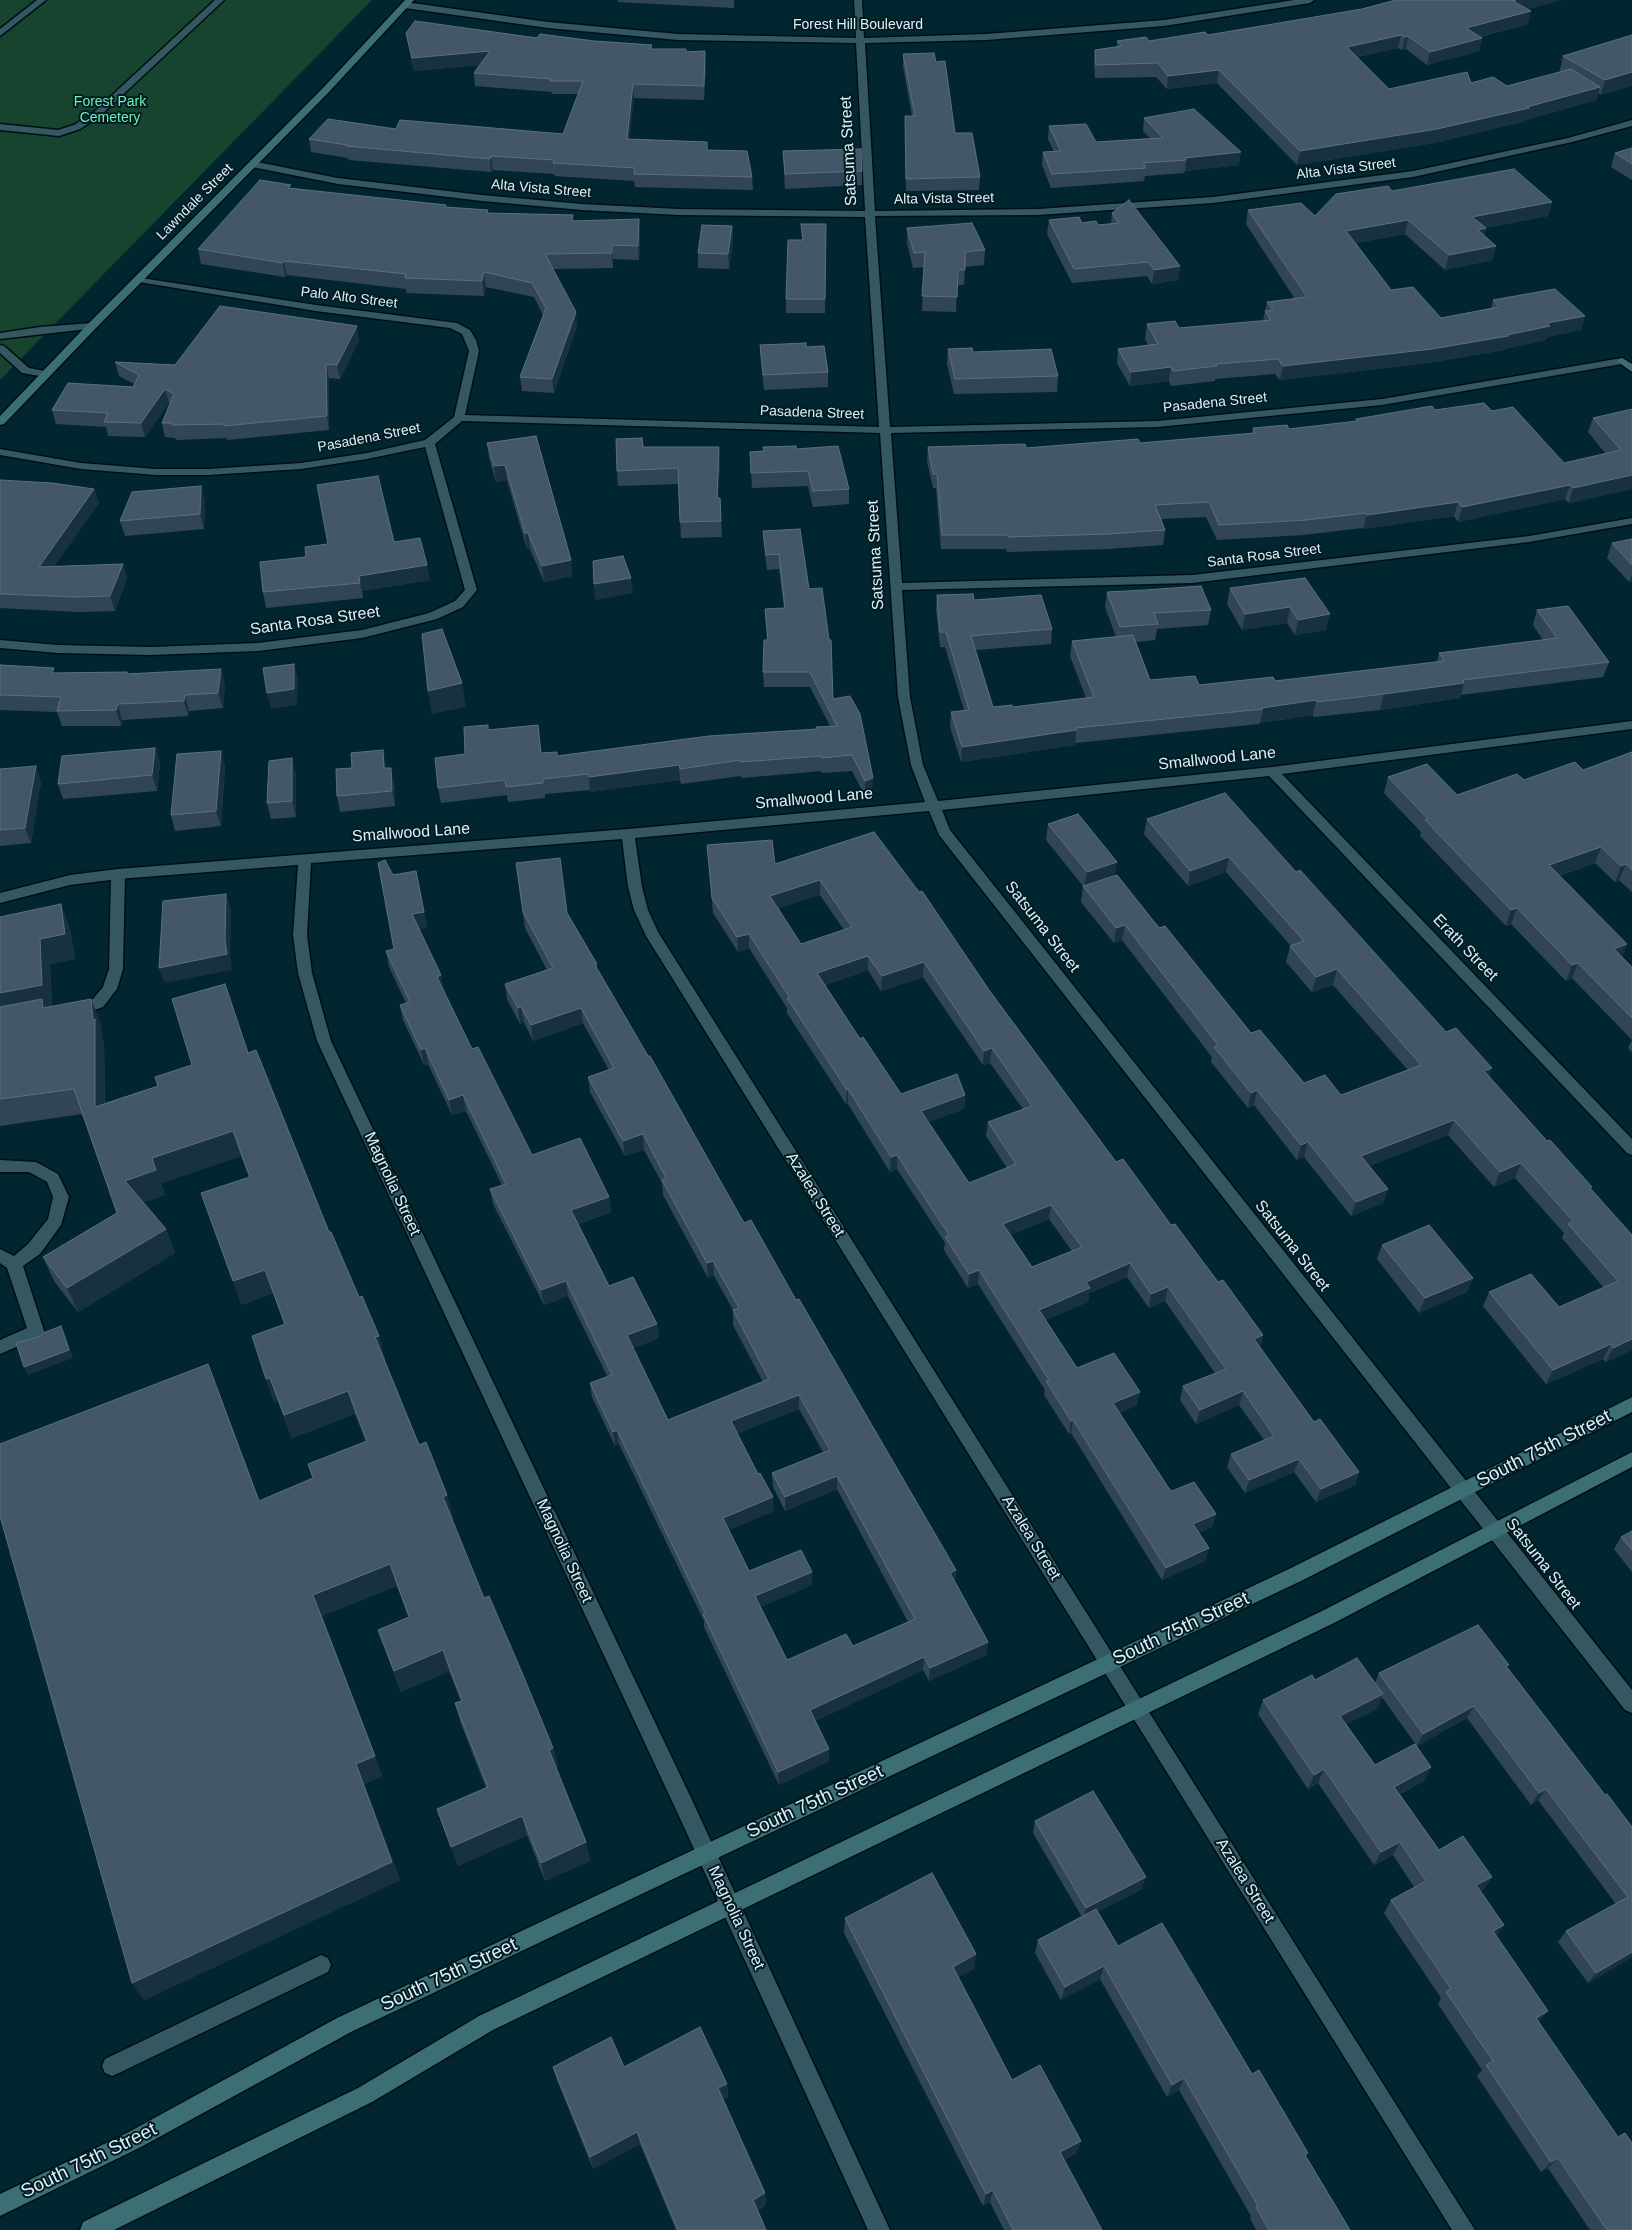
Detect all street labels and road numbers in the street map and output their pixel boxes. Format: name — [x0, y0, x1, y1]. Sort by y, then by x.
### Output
street label: Forest Hill Boulevard — [793, 17, 923, 33]
street label: Satsuma Street — [837, 95, 861, 207]
street label: Alta Vista Street — [1295, 155, 1397, 183]
street label: Lawndale Street — [153, 160, 237, 244]
street label: Alta Vista Street — [490, 176, 592, 202]
street label: Alta Vista Street — [894, 190, 994, 208]
street label: Palo Alto Street — [300, 284, 398, 312]
street label: Pasadena Street — [1162, 389, 1268, 417]
street label: Pasadena Street — [760, 403, 864, 423]
street label: Pasadena Street — [316, 420, 422, 456]
street label: Satsuma Street — [864, 499, 888, 611]
street label: Santa Rosa Street — [1206, 541, 1322, 571]
street label: Santa Rosa Street — [249, 602, 381, 640]
street label: Smallwood Lane — [1157, 743, 1277, 775]
street label: Smallwood Lane — [754, 784, 874, 814]
street label: Smallwood Lane — [351, 819, 471, 847]
street label: Satsuma Street — [1000, 878, 1084, 976]
street label: Erath Street — [1428, 911, 1502, 985]
street label: Magnolia Street — [360, 1129, 424, 1239]
street label: Azalea Street — [781, 1149, 849, 1241]
street label: Satsuma Street — [1250, 1197, 1334, 1295]
street label: South 75th Street — [1473, 1405, 1615, 1493]
street label: Azalea Street — [997, 1492, 1065, 1584]
street label: Magnolia Street — [532, 1496, 596, 1606]
street label: Satsuma Street — [1501, 1515, 1585, 1613]
street label: South 75th Street — [1109, 1587, 1253, 1671]
street label: South 75th Street — [743, 1760, 887, 1844]
street label: Azalea Street — [1211, 1835, 1279, 1927]
street label: Magnolia Street — [704, 1863, 768, 1973]
street label: South 75th Street — [377, 1933, 521, 2017]
street label: South 75th Street — [18, 2118, 160, 2204]

